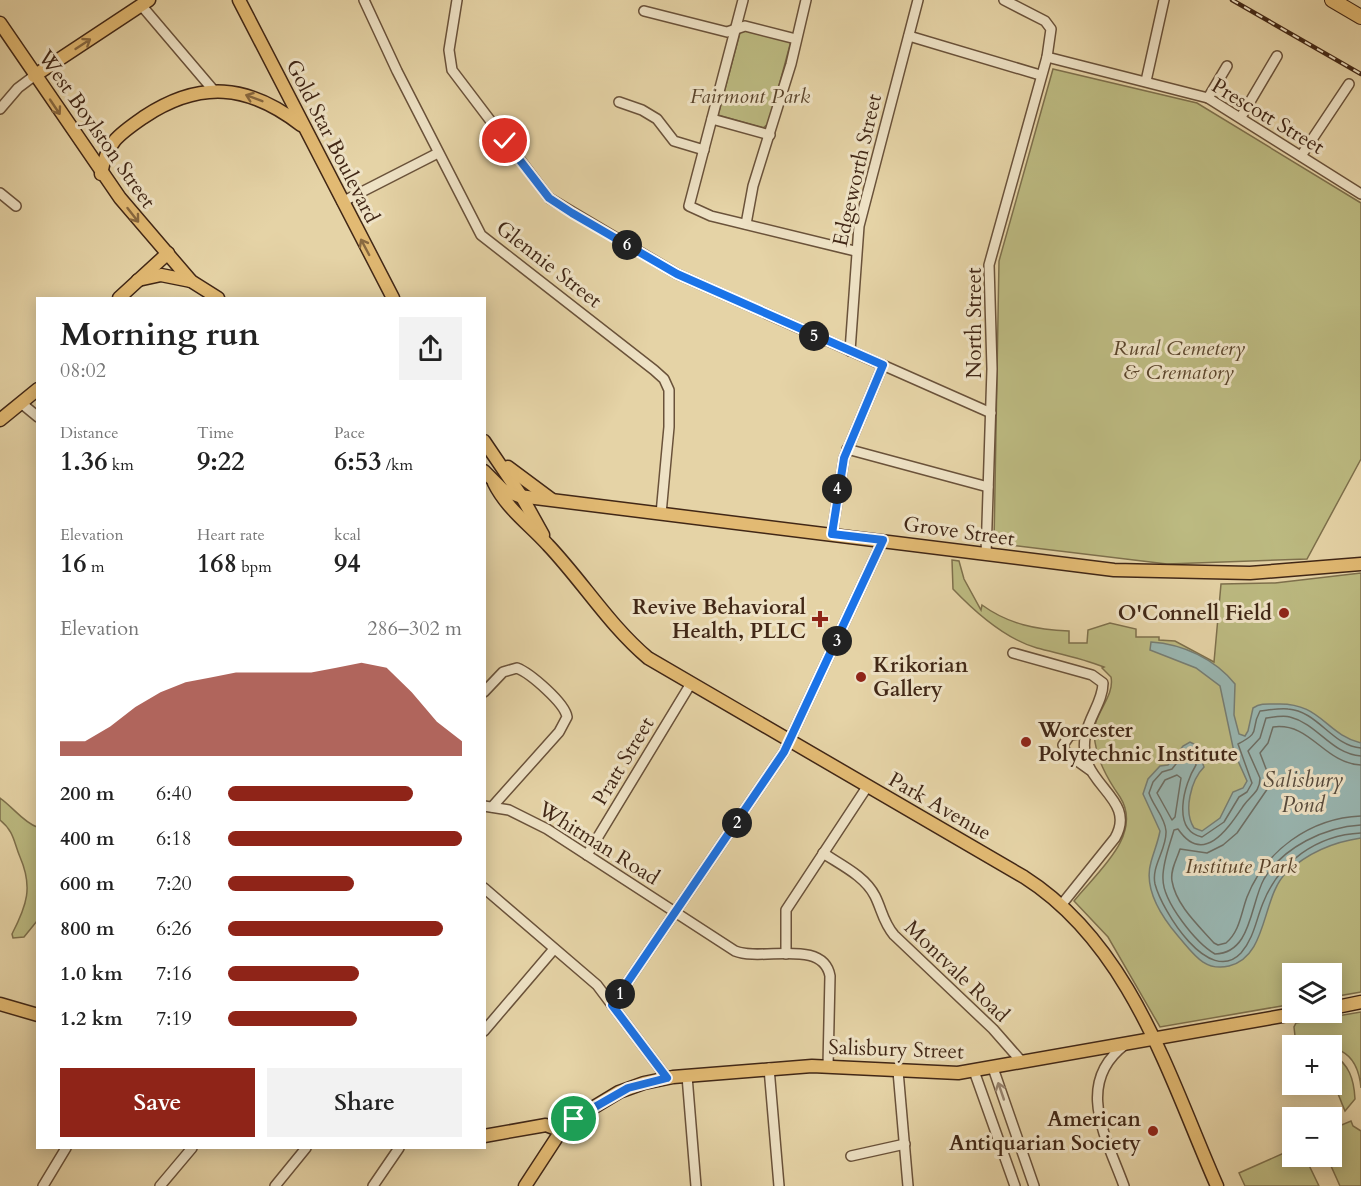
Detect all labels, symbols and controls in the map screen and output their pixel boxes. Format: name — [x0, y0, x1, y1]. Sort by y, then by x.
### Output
one-way arrow — [74, 38, 91, 50]
street label: West Boylston Street — [30, 43, 162, 215]
street label: Gold Star Boulevard — [279, 54, 386, 228]
street label: Prescott Street — [1206, 71, 1330, 162]
park label: Fairmont Park — [690, 82, 811, 111]
street label: Edgeworth Street — [826, 91, 889, 249]
one-way arrow — [246, 92, 264, 103]
one-way arrow — [49, 98, 61, 114]
pin — [479, 115, 530, 166]
icon: check — [488, 124, 521, 157]
one-way arrow — [126, 207, 139, 223]
street label: Glennie Street — [490, 214, 608, 315]
pin: 6 — [612, 230, 642, 260]
text: 6 — [623, 234, 631, 256]
one-way arrow — [359, 238, 371, 256]
street label: North Street — [960, 267, 989, 379]
text: Morning run — [60, 312, 260, 357]
button: share — [399, 317, 462, 380]
pin: 5 — [799, 321, 829, 351]
text: 5 — [810, 325, 818, 347]
park label: Rural Cemetery & Crematory — [1113, 334, 1245, 387]
text: 08:02 — [60, 357, 106, 384]
text: Distance — [60, 422, 118, 444]
text: Time — [197, 422, 234, 444]
text: Pace — [334, 422, 365, 444]
text: 1.36 — [60, 444, 108, 479]
text: 9:22 — [197, 444, 245, 479]
text: 6:53 — [334, 444, 382, 479]
text: km — [108, 454, 134, 476]
text: /km — [382, 454, 413, 476]
pin: 4 — [822, 474, 852, 504]
text: 4 — [833, 478, 841, 500]
street label: Grove Street — [901, 509, 1017, 554]
text: Elevation — [60, 524, 124, 546]
text: Heart rate — [197, 524, 265, 546]
text: kcal — [334, 524, 361, 546]
text: 16 — [60, 546, 87, 581]
text: 168 — [197, 546, 237, 581]
text: 94 — [334, 546, 361, 581]
text: m — [87, 556, 104, 578]
text: bpm — [237, 556, 272, 578]
place label: Revive Behavioral Health, PLLC — [632, 593, 806, 646]
place label: O'Connell Field — [1118, 599, 1272, 628]
marker: O'Connell Field — [1277, 606, 1291, 620]
marker: Revive Behavioral Health, PLLC — [811, 610, 829, 628]
text: Elevation — [60, 615, 139, 642]
text: 286–302 m — [367, 615, 462, 642]
pin: 3 — [822, 626, 852, 656]
text: 3 — [833, 630, 841, 652]
place label: Krikorian Gallery — [873, 651, 969, 704]
marker: Krikorian Gallery — [854, 670, 868, 684]
street label: Pratt Street — [586, 711, 661, 811]
place label: Worcester Polytechnic Institute — [1037, 716, 1238, 769]
marker: Worcester Polytechnic Institute — [1019, 735, 1033, 749]
street label: Park Avenue — [883, 765, 996, 848]
water label: Salisbury Pond — [1263, 765, 1343, 820]
text: 200 m — [60, 780, 115, 807]
text: 6:40 — [156, 780, 192, 807]
street label: Whitman Road — [532, 794, 665, 892]
pin: 2 — [722, 808, 752, 838]
text: 2 — [733, 812, 741, 834]
text: 400 m — [60, 825, 115, 852]
text: 6:18 — [156, 825, 192, 852]
park label: Institute Park — [1185, 852, 1297, 881]
text: 600 m — [60, 870, 115, 897]
text: 7:20 — [156, 870, 192, 897]
street label: Montvale Road — [898, 914, 1016, 1029]
text: 800 m — [60, 915, 115, 942]
text: 6:26 — [156, 915, 192, 942]
text: 1.0 km — [60, 960, 123, 987]
text: 7:16 — [156, 960, 192, 987]
map controls — [1282, 963, 1342, 1167]
button: layers — [1282, 963, 1342, 1023]
pin: 1 — [605, 979, 635, 1009]
text: 1 — [616, 983, 624, 1005]
text: 1.2 km — [60, 1005, 123, 1032]
text: 7:19 — [156, 1005, 192, 1032]
street label: Salisbury Street — [828, 1033, 965, 1066]
button: + — [1282, 1035, 1342, 1095]
button: Save — [60, 1068, 255, 1137]
button: Share — [267, 1068, 462, 1137]
one-way arrow — [994, 1082, 1005, 1101]
pin — [548, 1093, 599, 1144]
icon: arrive — [557, 1102, 590, 1135]
place label: American Antiquarian Society — [949, 1105, 1141, 1158]
button: − — [1282, 1107, 1342, 1167]
marker: American Antiquarian Society — [1146, 1124, 1160, 1138]

